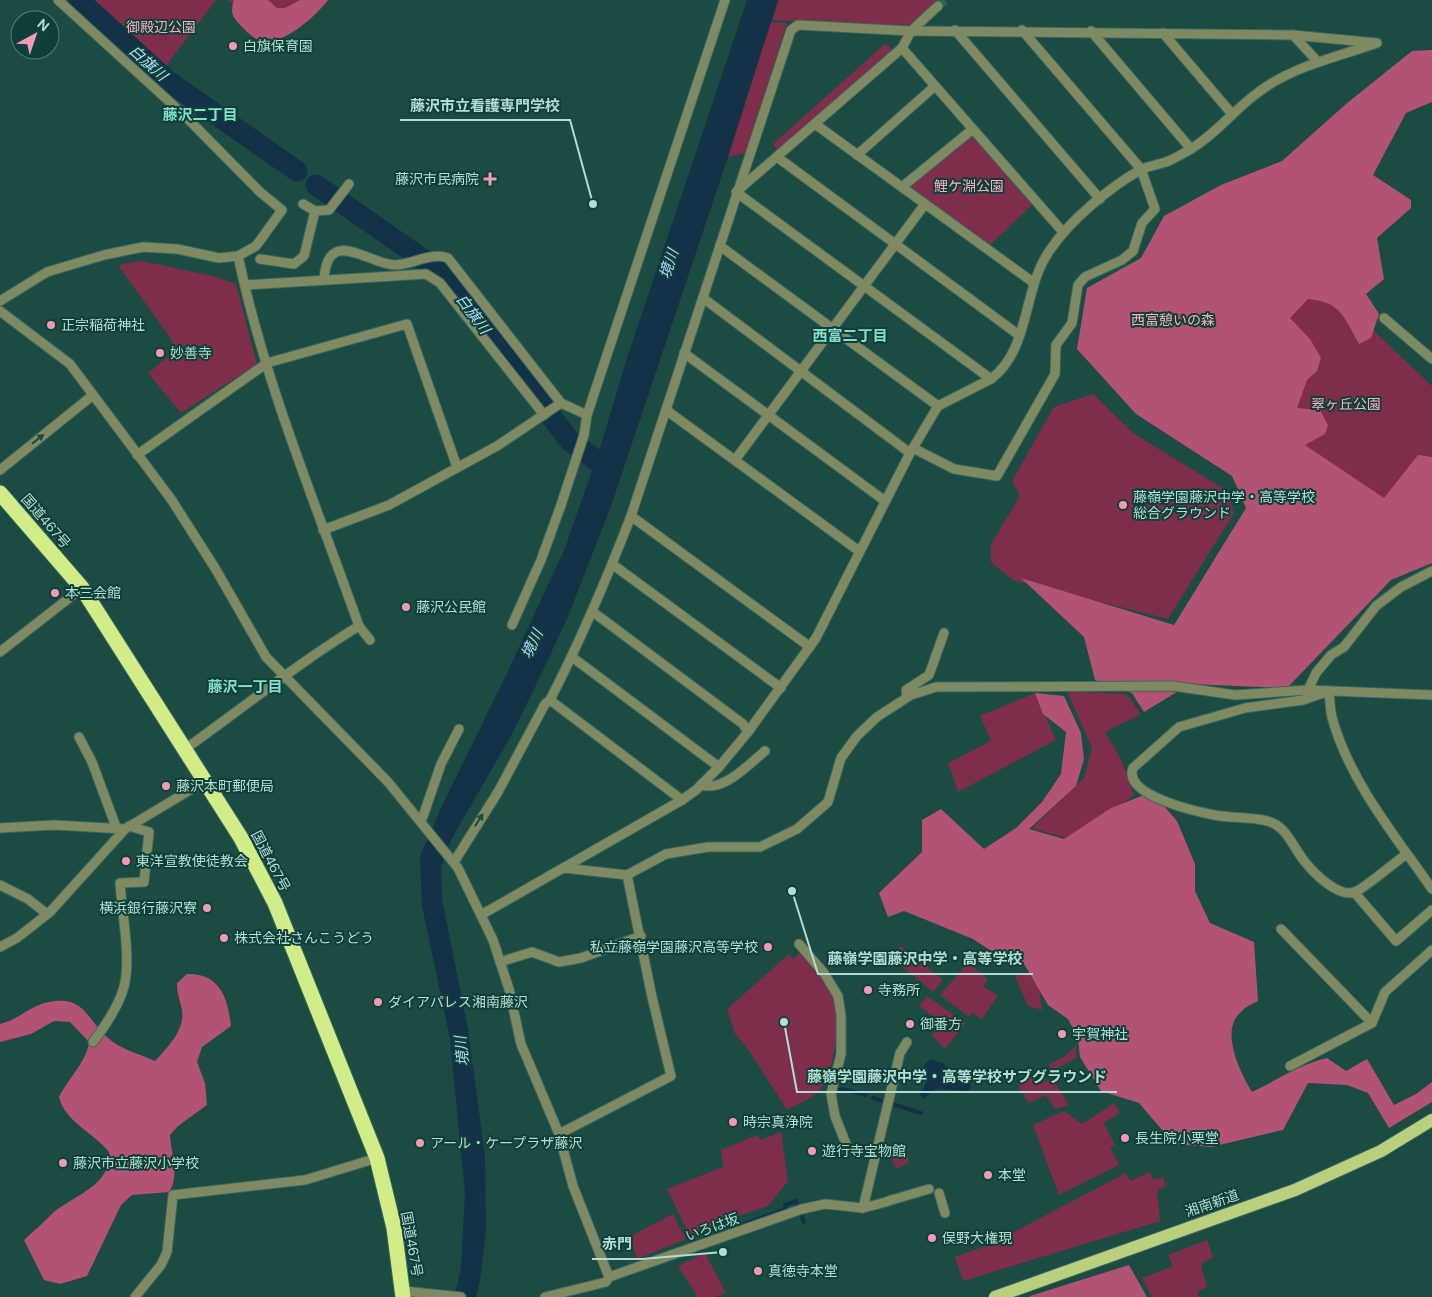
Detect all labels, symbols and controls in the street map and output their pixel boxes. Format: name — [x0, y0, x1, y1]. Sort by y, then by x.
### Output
north arrow — [10, 10, 60, 60]
text: N — [34, 15, 53, 35]
park label: 御殿辺公園 — [126, 18, 196, 36]
place label: 白旗保育園 — [243, 37, 313, 55]
marker: 白旗保育園 — [227, 40, 239, 52]
water label: 白旗川 — [125, 41, 173, 87]
callout: 藤沢市立看護専門学校 — [400, 90, 570, 120]
text: 藤沢市立看護専門学校 — [410, 96, 560, 116]
district label: 藤沢二丁目 — [162, 105, 238, 125]
place label: 藤沢市民病院 — [395, 170, 479, 188]
marker: 藤沢市民病院 — [483, 172, 497, 186]
park label: 鯉ケ淵公園 — [934, 177, 1004, 195]
water label: 境川 — [655, 245, 684, 281]
water label: 白旗川 — [451, 290, 496, 340]
park label: 西富憩いの森 — [1131, 311, 1215, 329]
place label: 正宗稲荷神社 — [61, 316, 145, 334]
marker: 正宗稲荷神社 — [45, 319, 57, 331]
district label: 西富二丁目 — [812, 326, 888, 346]
place label: 妙善寺 — [170, 344, 212, 362]
marker: 妙善寺 — [154, 347, 166, 359]
park label: 翠ヶ丘公園 — [1311, 395, 1381, 413]
one-way arrow — [31, 434, 44, 445]
place label: 藤嶺学園藤沢中学・高等学校 総合グラウンド — [1133, 488, 1315, 522]
street label: 国道467号 — [17, 490, 75, 552]
marker: 藤嶺学園藤沢中学・高等学校 総合グラウンド — [1117, 499, 1129, 511]
place label: 本三会館 — [65, 584, 121, 602]
marker: 本三会館 — [49, 587, 61, 599]
place label: 藤沢公民館 — [416, 598, 486, 616]
marker: 藤沢公民館 — [400, 601, 412, 613]
water label: 境川 — [516, 624, 548, 662]
district label: 藤沢一丁目 — [207, 677, 283, 697]
place label: 藤沢本町郵便局 — [176, 777, 274, 795]
marker: 藤沢本町郵便局 — [160, 780, 172, 792]
one-way arrow — [475, 813, 484, 827]
street label: 国道467号 — [247, 827, 295, 895]
place label: 東洋宣教使徒教会 — [136, 852, 248, 870]
marker: 東洋宣教使徒教会 — [120, 855, 132, 867]
place label: 横浜銀行藤沢寮 — [99, 899, 197, 917]
marker: 横浜銀行藤沢寮 — [201, 902, 213, 914]
place label: 株式会社さんこうどう — [234, 929, 374, 947]
marker: 株式会社さんこうどう — [218, 932, 230, 944]
place label: 私立藤嶺学園藤沢高等学校 — [590, 938, 758, 956]
marker: 私立藤嶺学園藤沢高等学校 — [762, 941, 774, 953]
callout: 藤嶺学園藤沢中学・高等学校 — [818, 944, 1033, 974]
text: 藤嶺学園藤沢中学・高等学校 — [827, 949, 1023, 969]
place label: 寺務所 — [878, 981, 920, 999]
marker: 寺務所 — [862, 984, 874, 996]
place label: ダイアパレス湘南藤沢 — [388, 993, 528, 1011]
marker: ダイアパレス湘南藤沢 — [372, 996, 384, 1008]
place label: 御番方 — [920, 1015, 962, 1033]
marker: 御番方 — [904, 1018, 916, 1030]
place label: 宇賀神社 — [1072, 1025, 1128, 1043]
marker: 宇賀神社 — [1056, 1028, 1068, 1040]
water label: 境川 — [450, 1033, 474, 1067]
callout: 藤嶺学園藤沢中学・高等学校サブグラウンド — [797, 1062, 1117, 1092]
text: 藤嶺学園藤沢中学・高等学校サブグラウンド — [807, 1067, 1107, 1087]
place label: 時宗真浄院 — [743, 1113, 813, 1131]
marker: 時宗真浄院 — [727, 1116, 739, 1128]
place label: 長生院小栗堂 — [1135, 1129, 1219, 1147]
marker: 長生院小栗堂 — [1119, 1132, 1131, 1144]
place label: アール・ケープラザ藤沢 — [430, 1134, 582, 1152]
marker: アール・ケープラザ藤沢 — [414, 1137, 426, 1149]
place label: 遊行寺宝物館 — [822, 1142, 906, 1160]
marker: 遊行寺宝物館 — [806, 1145, 818, 1157]
place label: 藤沢市立藤沢小学校 — [73, 1154, 199, 1172]
marker: 藤沢市立藤沢小学校 — [57, 1157, 69, 1169]
place label: 本堂 — [998, 1166, 1026, 1184]
marker: 本堂 — [982, 1169, 994, 1181]
street label: 湘南新道 — [1183, 1185, 1241, 1221]
street label: いろは坂 — [683, 1209, 741, 1245]
street label: 国道467号 — [397, 1210, 427, 1278]
callout: 赤門 — [592, 1229, 642, 1259]
place label: 俣野大権現 — [942, 1229, 1012, 1247]
marker: 俣野大権現 — [926, 1232, 938, 1244]
text: 赤門 — [602, 1234, 632, 1254]
place label: 真徳寺本堂 — [768, 1262, 838, 1280]
marker: 真徳寺本堂 — [752, 1265, 764, 1277]

